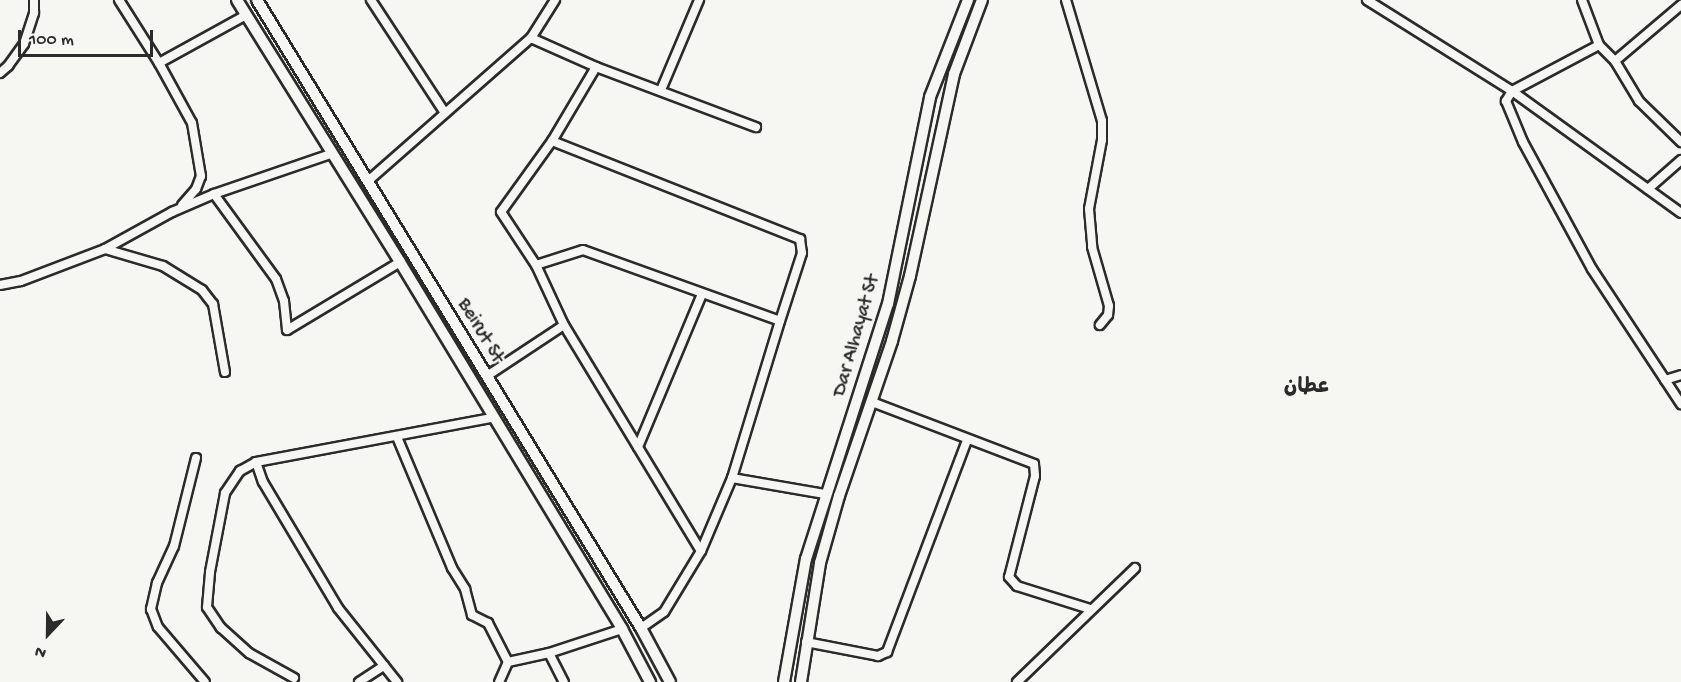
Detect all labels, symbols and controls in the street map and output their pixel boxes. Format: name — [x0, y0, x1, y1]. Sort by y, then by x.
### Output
scale bar — [21, 18, 156, 56]
text: 100 m — [29, 30, 74, 51]
street label: Dar Alhayat St — [828, 272, 886, 400]
street label: Beirut St — [451, 294, 509, 368]
district label: عطان — [1284, 376, 1330, 402]
north arrow — [18, 604, 78, 664]
text: N — [33, 640, 49, 662]

